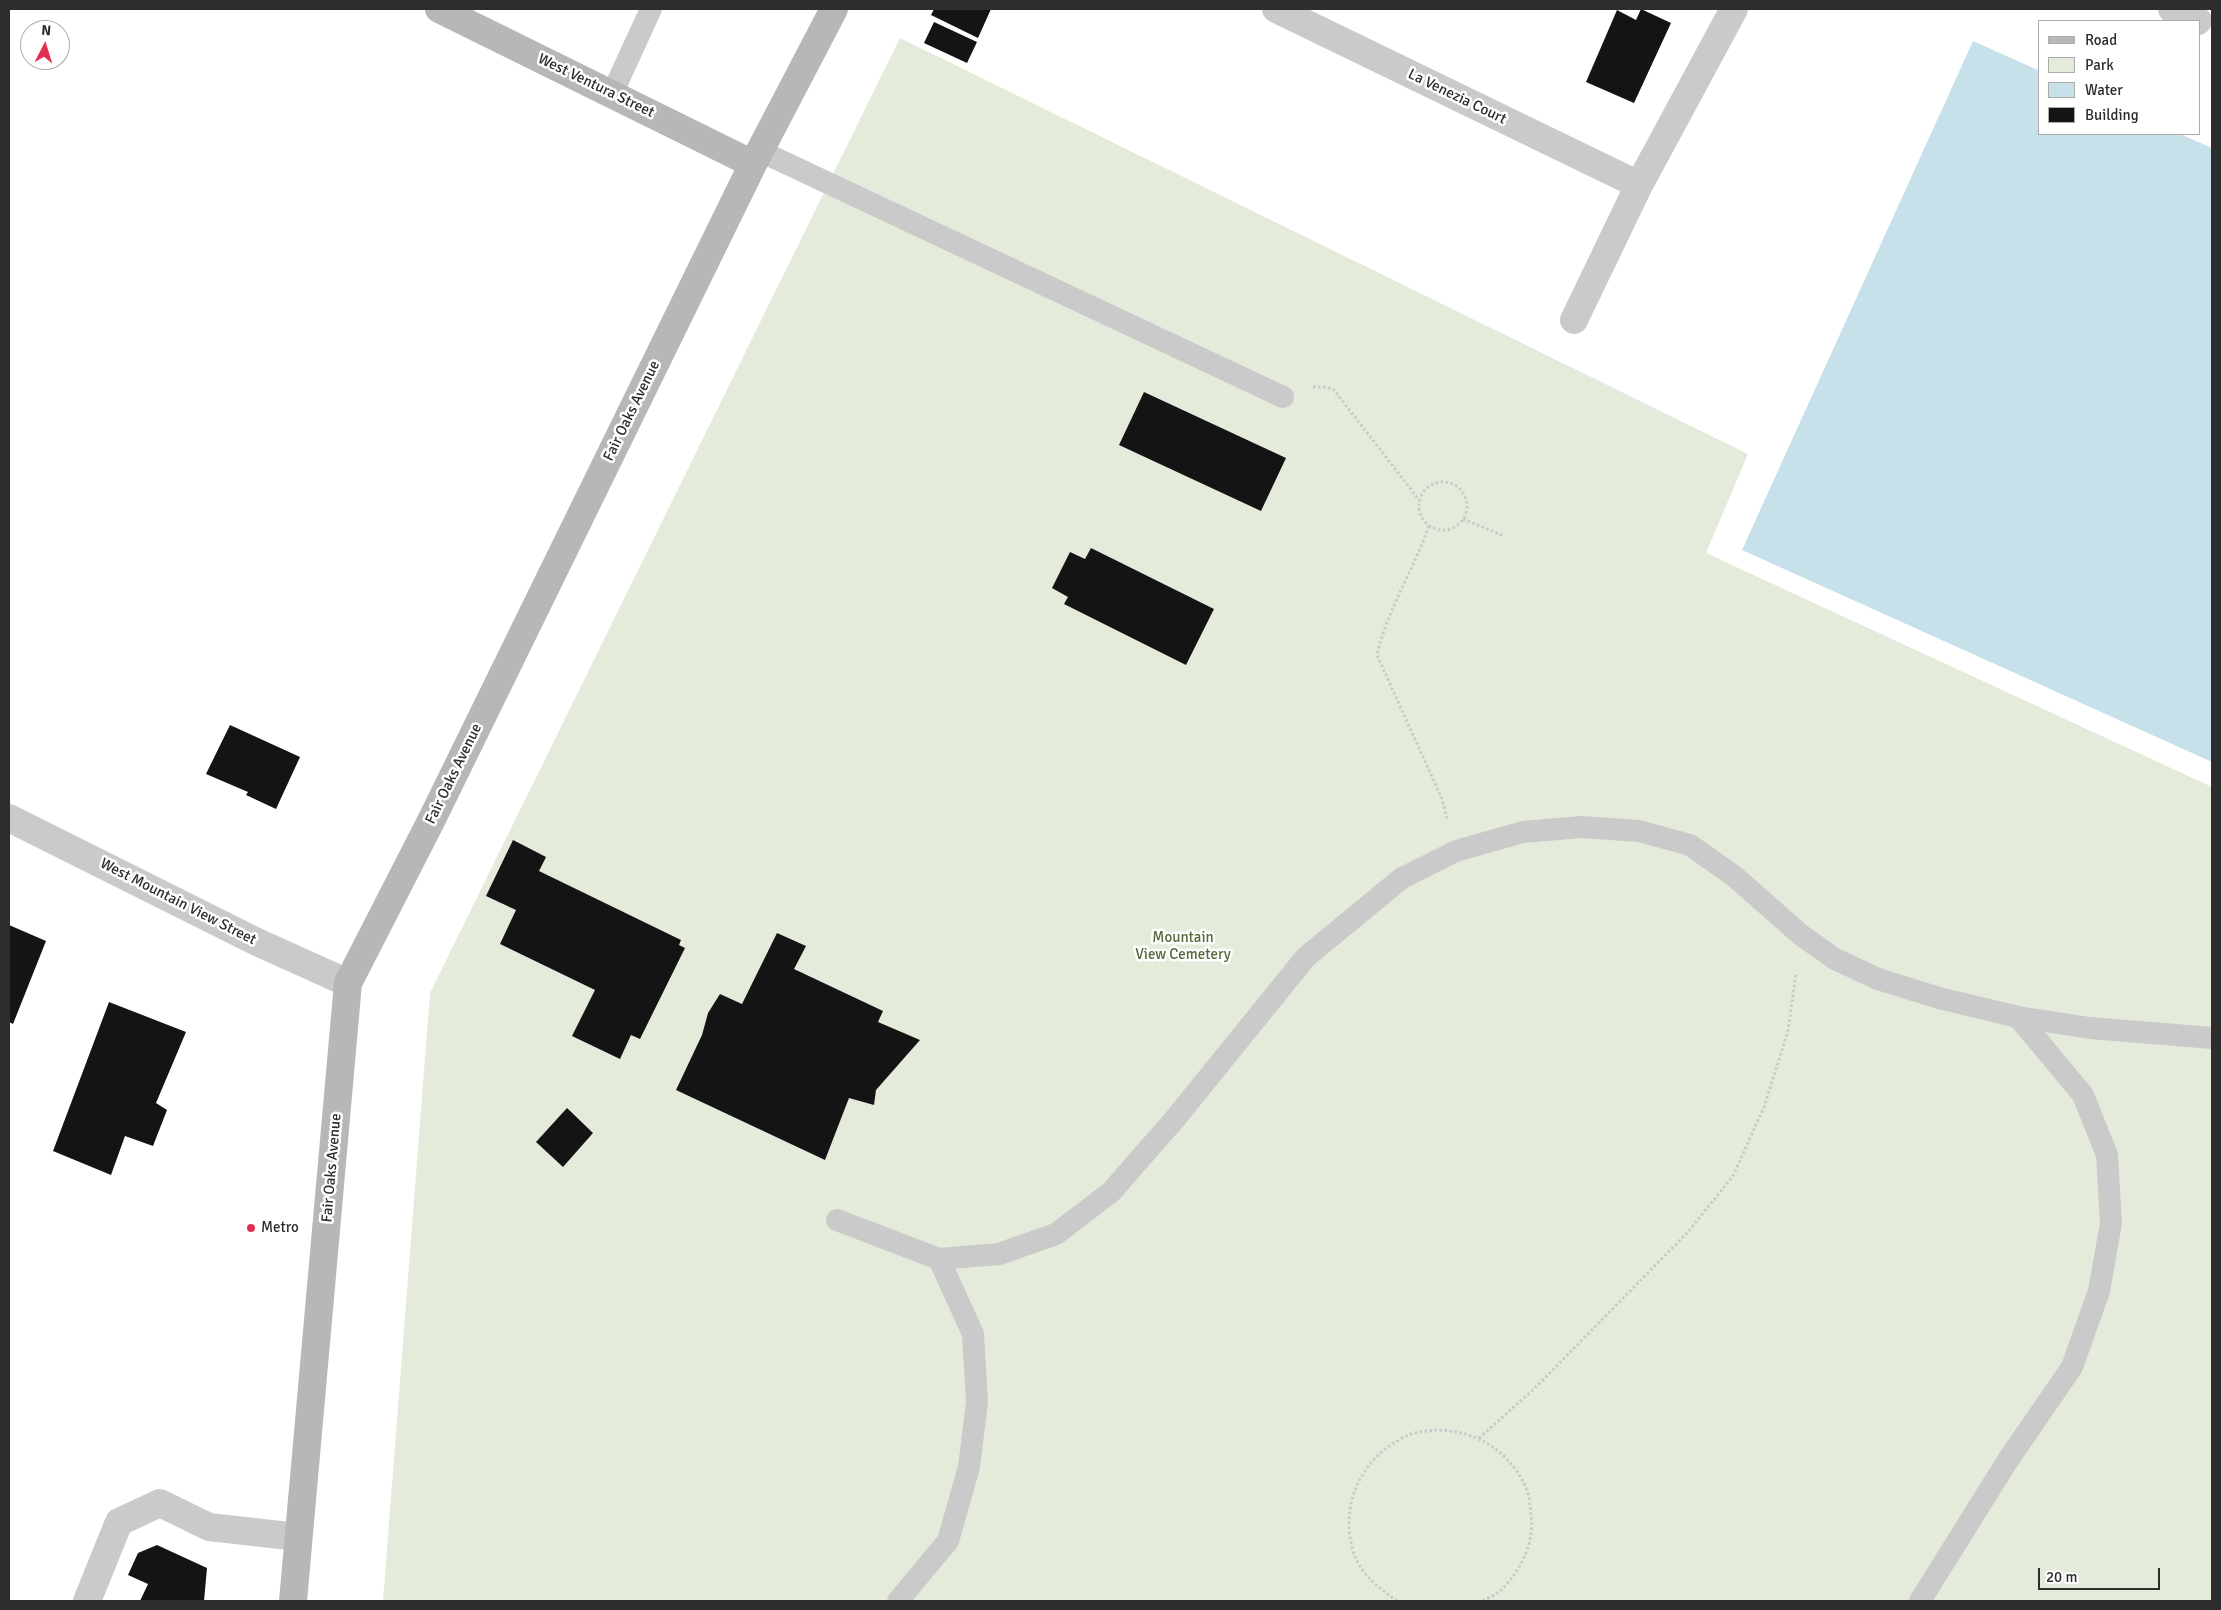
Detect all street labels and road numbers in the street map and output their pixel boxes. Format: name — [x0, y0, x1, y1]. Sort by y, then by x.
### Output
street label: West Ventura Street — [535, 50, 657, 122]
street label: La Venezia Court — [1405, 65, 1509, 129]
street label: Fair Oaks Avenue — [600, 358, 664, 464]
street label: Fair Oaks Avenue — [422, 721, 486, 827]
street label: West Mountain View Street — [97, 855, 259, 949]
street label: Fair Oaks Avenue — [318, 1113, 346, 1223]

